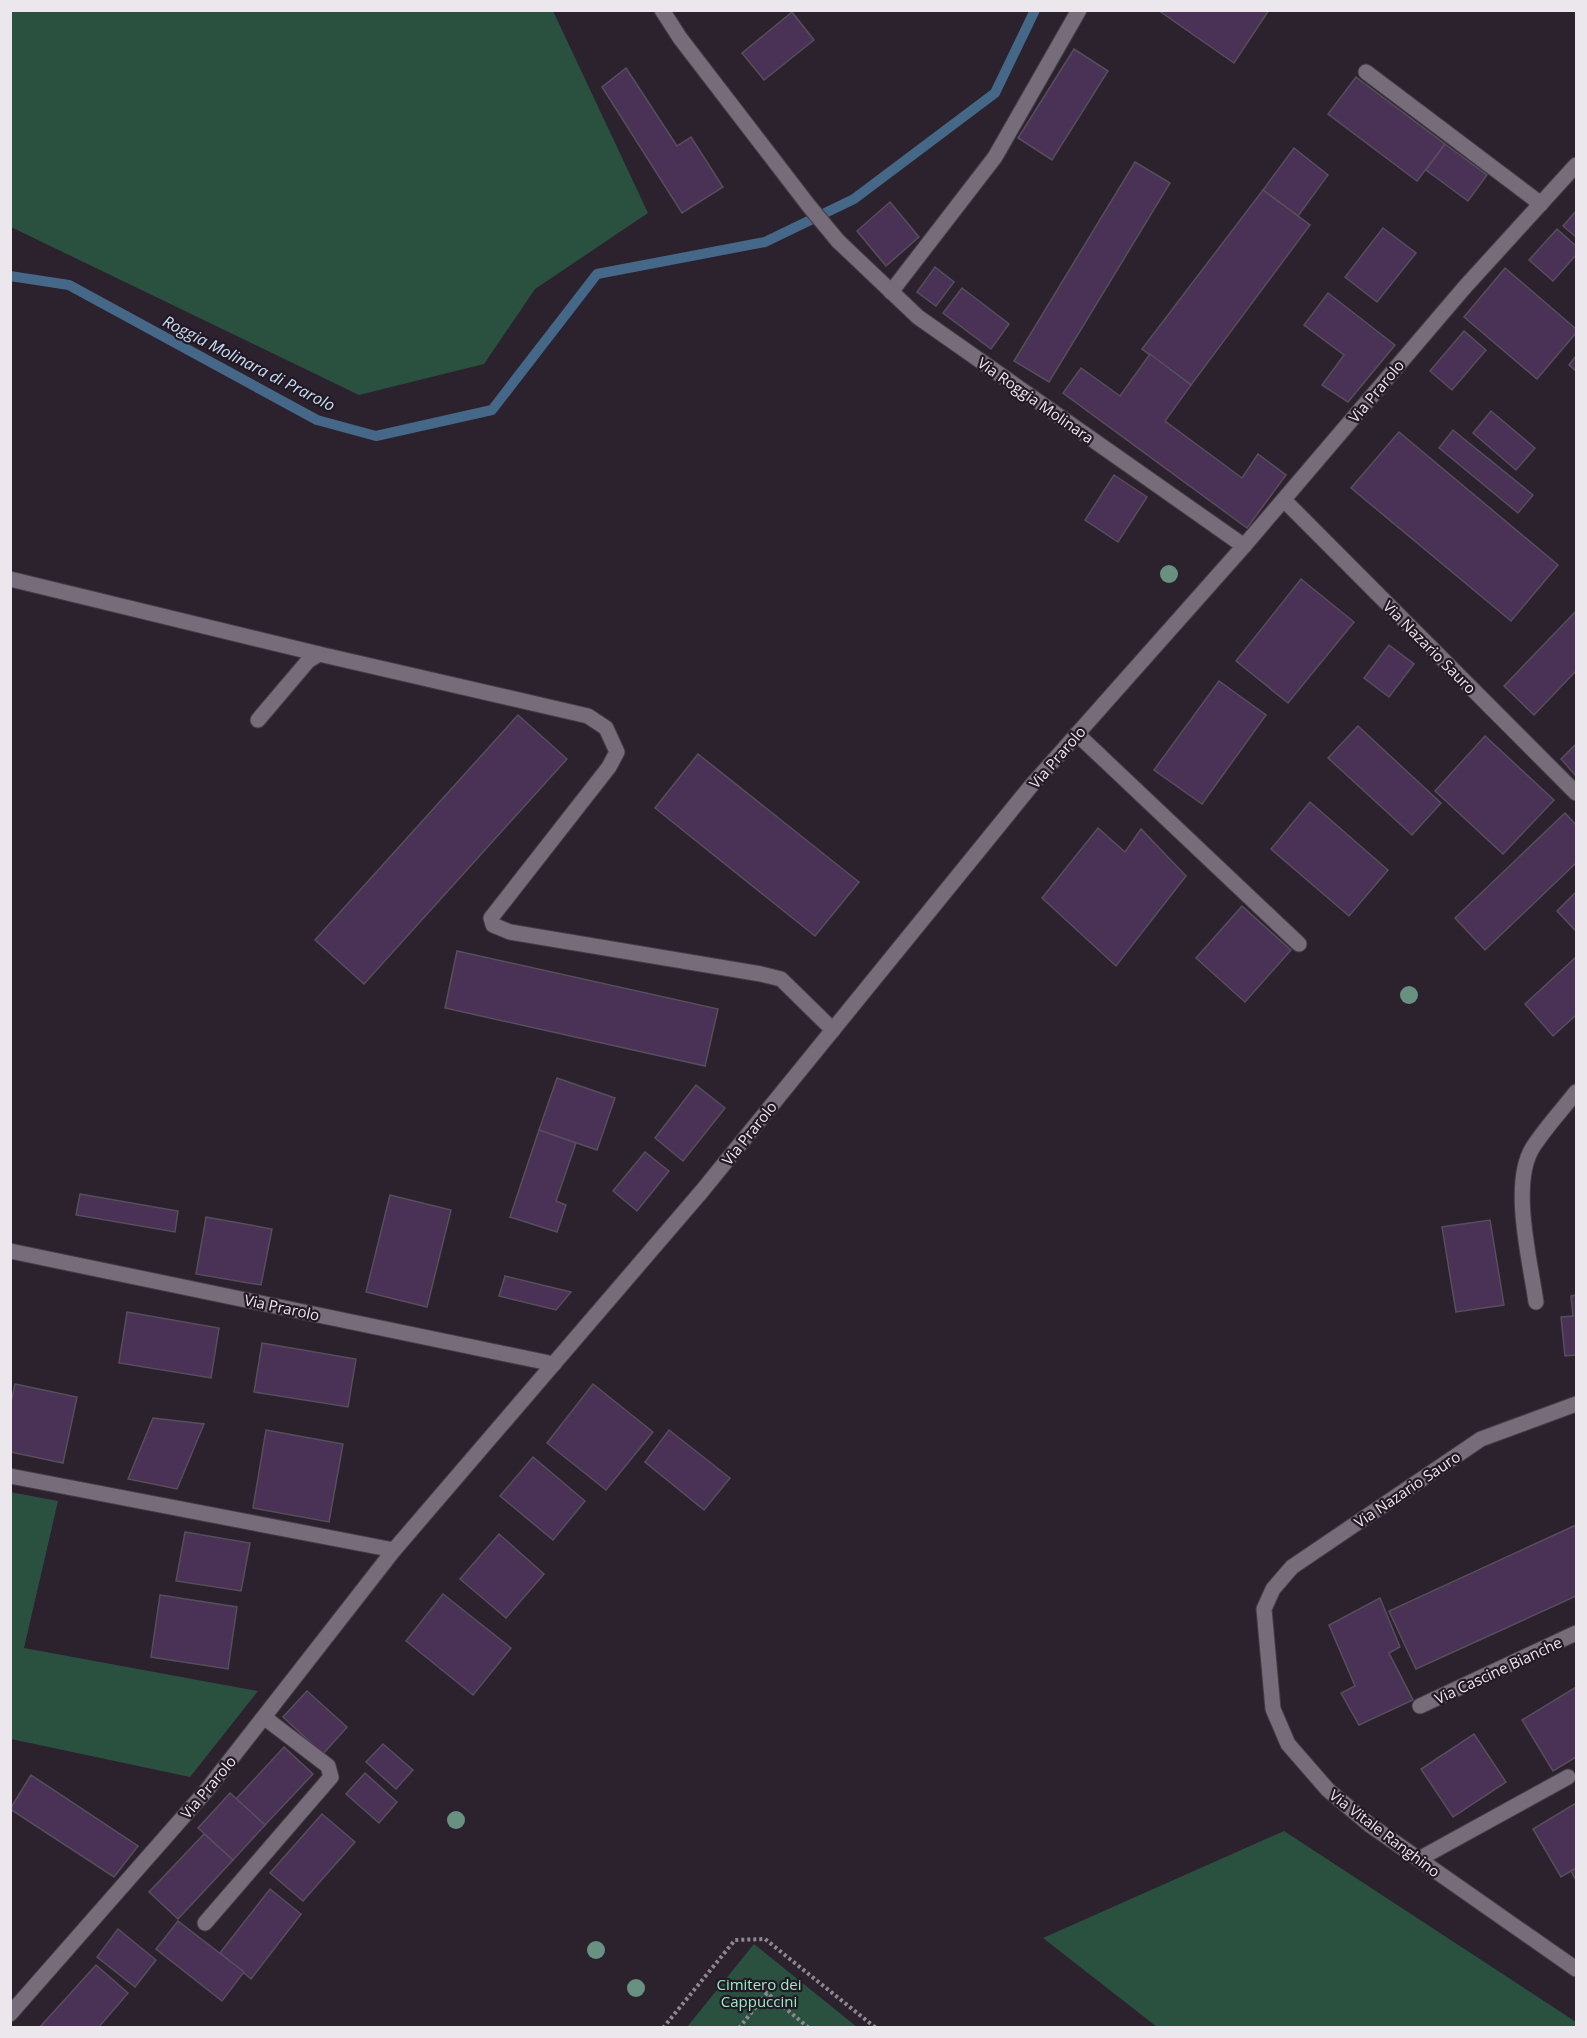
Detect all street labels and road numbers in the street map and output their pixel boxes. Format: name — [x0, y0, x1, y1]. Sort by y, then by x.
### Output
street label: Via Roggia Molinara — [974, 352, 1098, 448]
street label: Via Prarolo — [1344, 355, 1408, 427]
street label: Via Nazario Sauro — [1379, 596, 1481, 698]
street label: Via Prarolo — [1024, 722, 1090, 792]
street label: Via Prarolo — [717, 1097, 781, 1169]
street label: Via Prarolo — [243, 1289, 321, 1325]
street label: Via Nazario Sauro — [1350, 1446, 1464, 1532]
street label: Via Cascine Bianche — [1431, 1632, 1565, 1708]
street label: Via Prarolo — [176, 1751, 240, 1823]
street label: Via Vitale Ranghino — [1326, 1785, 1444, 1881]

